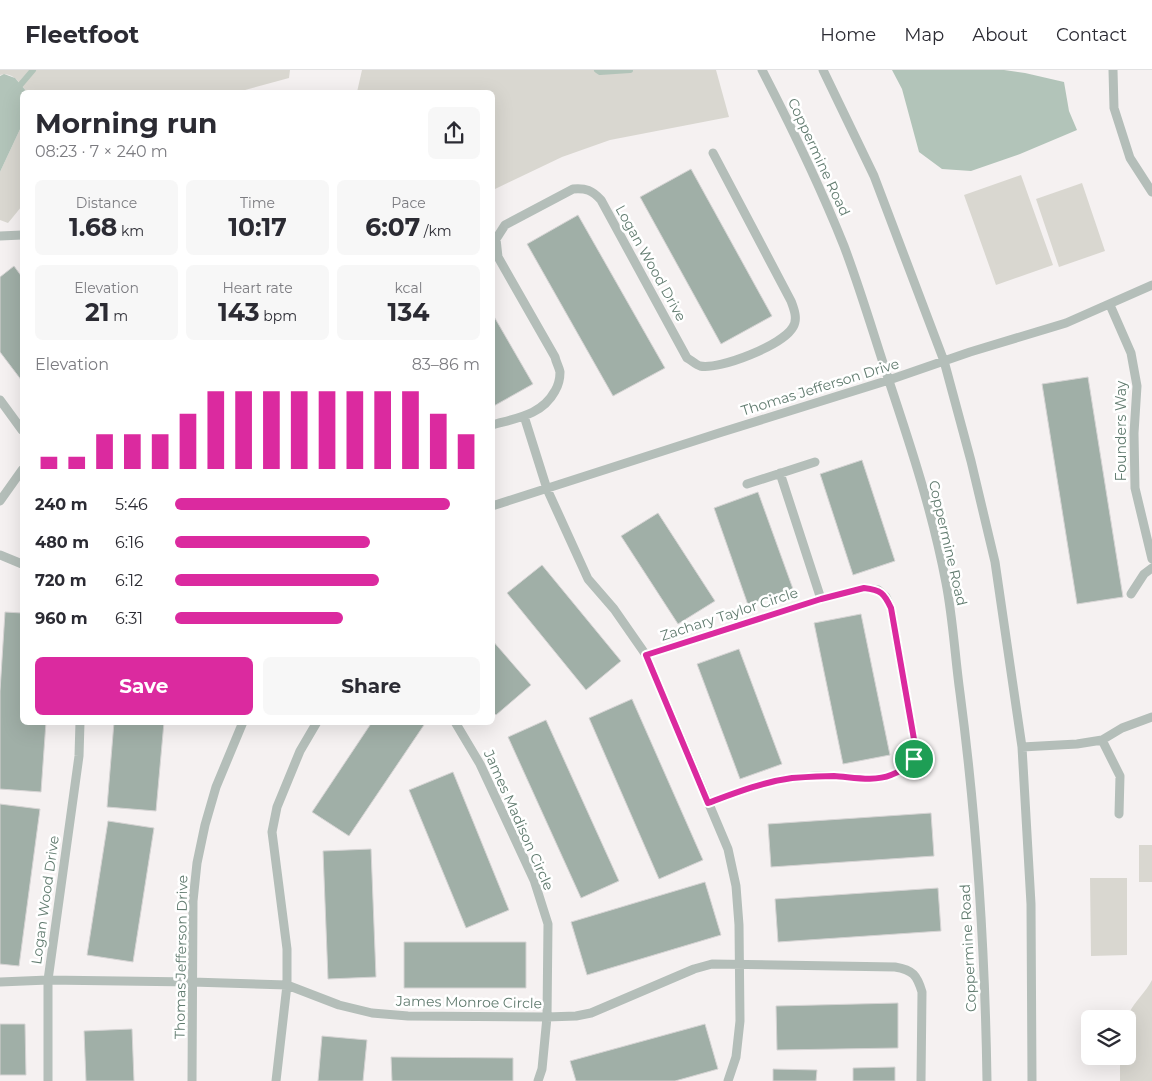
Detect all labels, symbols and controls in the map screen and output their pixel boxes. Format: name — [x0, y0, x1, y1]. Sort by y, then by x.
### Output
text: Fleetfoot — [25, 20, 139, 49]
text: Home — [820, 24, 876, 46]
text: Map — [904, 24, 944, 46]
text: About — [972, 24, 1028, 46]
text: Contact — [1056, 24, 1127, 46]
street label: Coppermine Road — [784, 95, 854, 219]
text: Morning run — [35, 106, 217, 140]
button: share — [428, 107, 480, 159]
text: 08:23 · 7 × 240 m — [35, 142, 168, 161]
text: Distance — [76, 194, 137, 212]
text: Time — [240, 194, 275, 212]
text: Pace — [391, 194, 426, 212]
street label: Logan Wood Drive — [612, 202, 690, 324]
text: 1.68 — [69, 212, 117, 242]
text: 10:17 — [228, 212, 287, 242]
text: 6:07 — [365, 212, 420, 242]
text: km — [117, 222, 144, 240]
text: /km — [420, 222, 452, 240]
text: Elevation — [74, 279, 139, 297]
text: Heart rate — [222, 279, 293, 297]
text: kcal — [395, 279, 422, 297]
text: 21 — [85, 297, 110, 327]
text: 143 — [218, 297, 260, 327]
text: 134 — [388, 297, 429, 327]
text: m — [110, 307, 128, 325]
text: bpm — [260, 307, 297, 325]
street label: Thomas Jefferson Drive — [739, 354, 901, 420]
text: Elevation — [35, 355, 109, 374]
text: 83–86 m — [412, 355, 480, 374]
street label: Founders Way — [1112, 380, 1130, 481]
street label: Coppermine Road — [925, 479, 971, 607]
text: 240 m — [35, 495, 87, 514]
text: 5:46 — [115, 495, 148, 514]
text: 480 m — [35, 533, 89, 552]
text: 6:16 — [115, 533, 144, 552]
text: 720 m — [35, 571, 87, 590]
text: 6:12 — [115, 571, 143, 590]
street label: Zachary Taylor Circle — [658, 583, 800, 645]
text: 960 m — [35, 609, 88, 628]
text: 6:31 — [115, 609, 143, 628]
button: Save — [35, 657, 253, 715]
button: Share — [263, 657, 480, 715]
pin — [893, 738, 935, 780]
icon: arrive — [900, 745, 928, 773]
street label: James Madison Circle — [479, 746, 558, 893]
street label: Logan Wood Drive — [27, 834, 63, 966]
street label: Thomas Jefferson Drive — [171, 875, 191, 1039]
street label: Coppermine Road — [956, 884, 980, 1012]
street label: James Monroe Circle — [395, 992, 542, 1012]
map controls — [1081, 1010, 1136, 1065]
button: layers — [1081, 1010, 1136, 1065]

